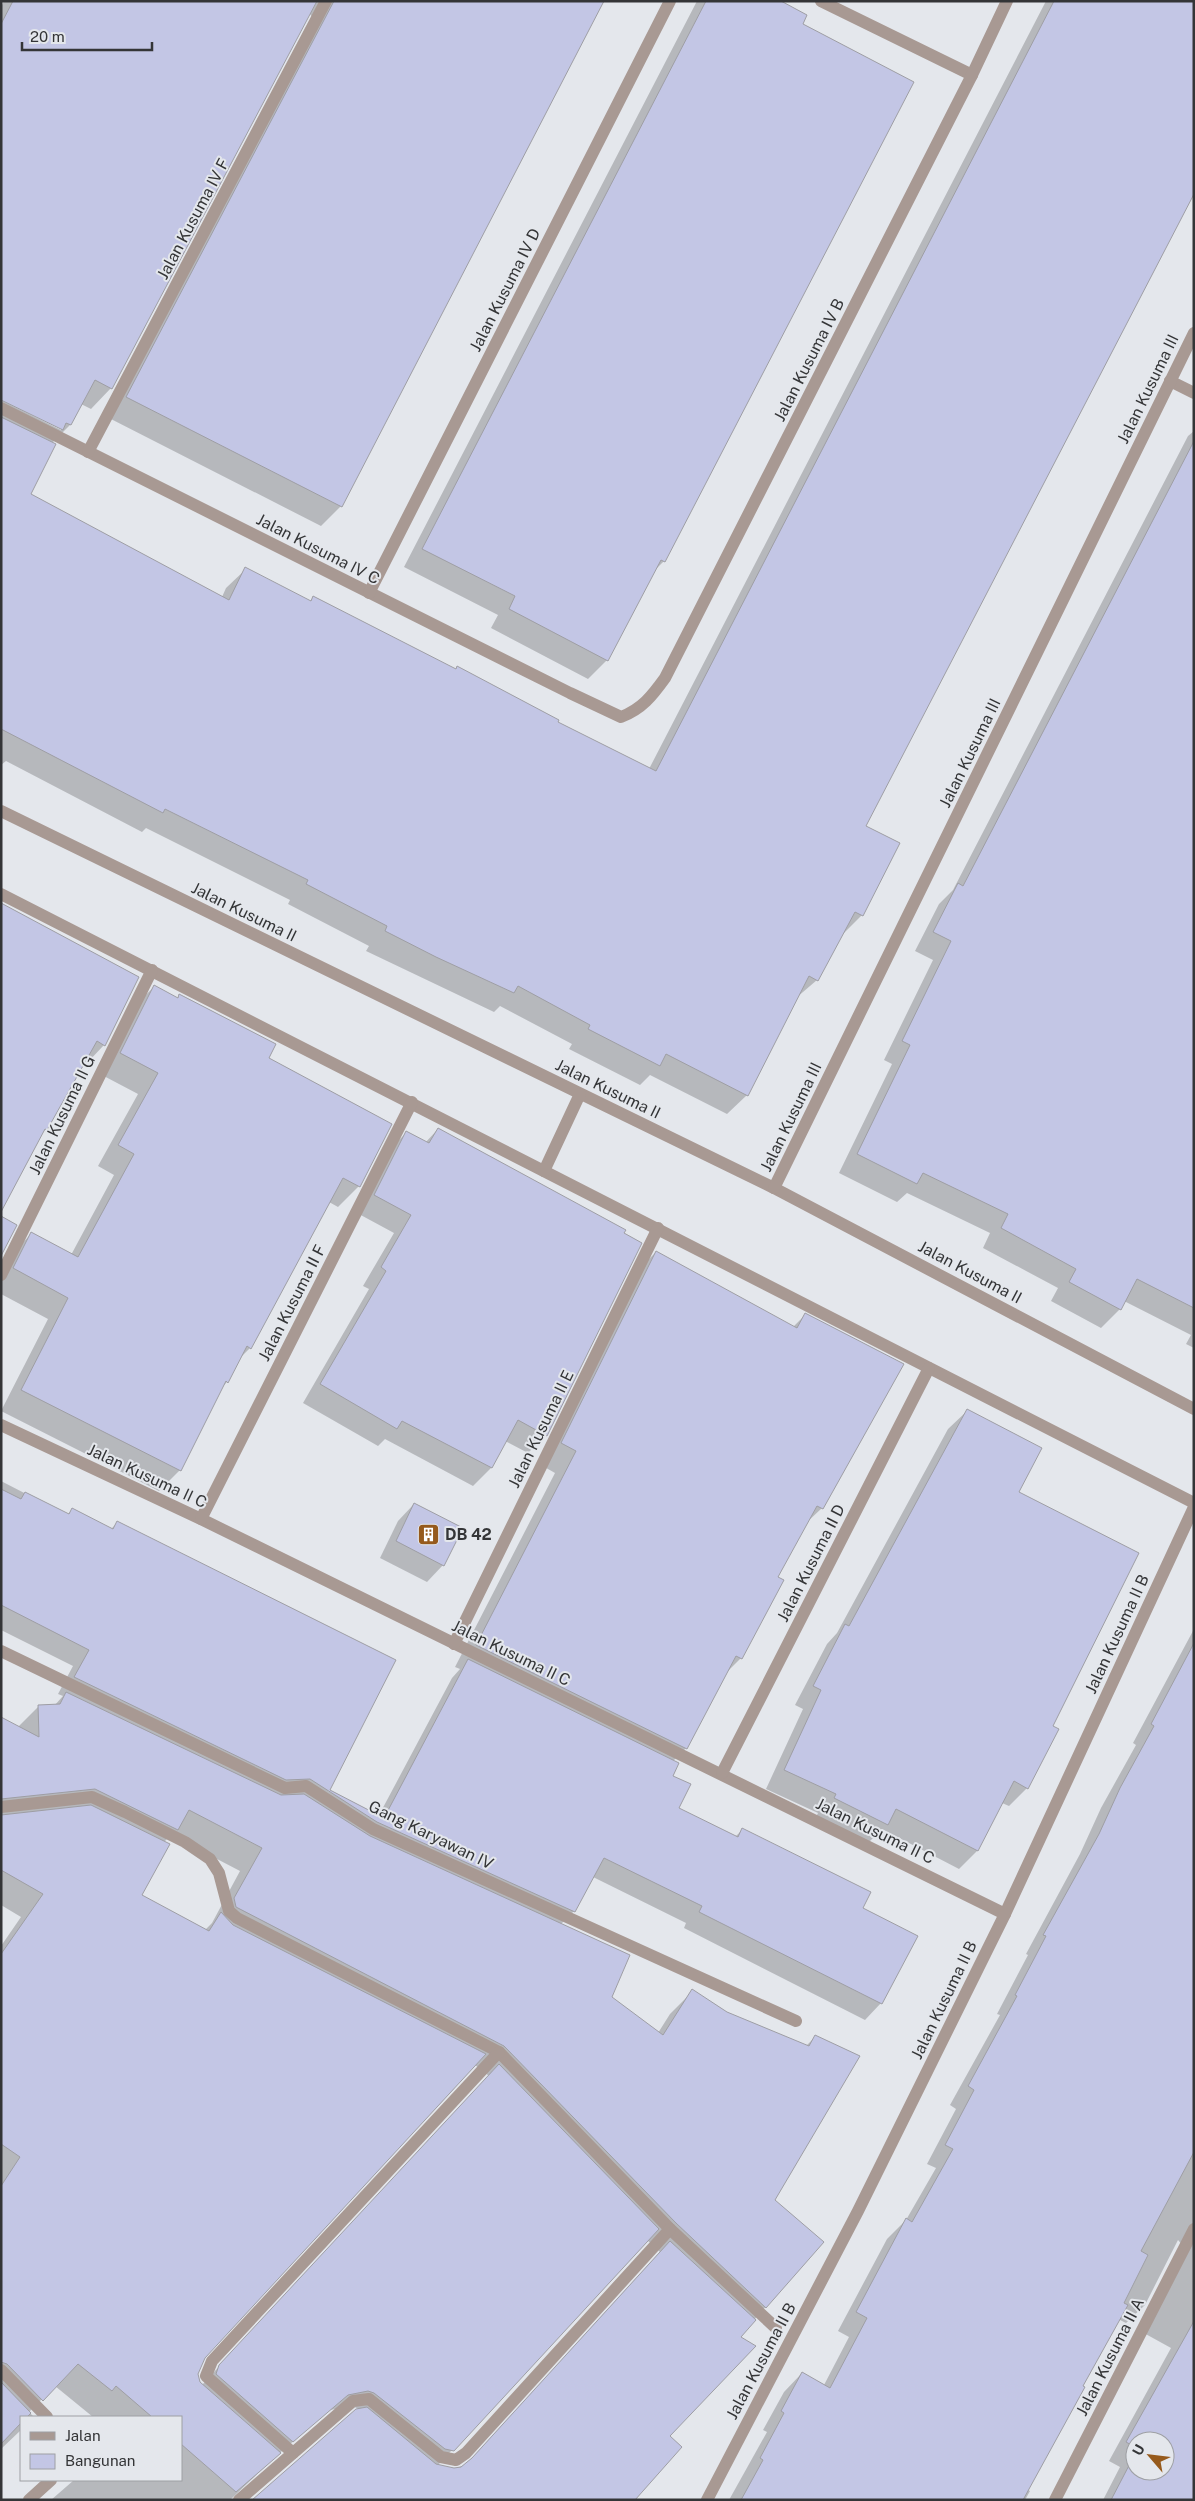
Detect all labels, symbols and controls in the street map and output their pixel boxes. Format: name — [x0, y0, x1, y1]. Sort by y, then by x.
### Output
scale bar — [22, 20, 152, 52]
text: 20 m — [30, 28, 65, 45]
street label: Jalan Kusuma IV F — [153, 155, 233, 283]
street label: Jalan Kusuma IV D — [466, 225, 544, 355]
street label: Jalan Kusuma IV B — [770, 295, 848, 425]
street label: Jalan Kusuma III — [1113, 331, 1183, 447]
street label: Jalan Kusuma IV C — [253, 510, 383, 588]
street label: Jalan Kusuma III — [935, 695, 1005, 811]
street label: Jalan Kusuma II — [188, 878, 300, 946]
street label: Jalan Kusuma II G — [25, 1052, 99, 1178]
street label: Jalan Kusuma II — [552, 1055, 664, 1123]
street label: Jalan Kusuma III — [756, 1059, 826, 1175]
street label: Jalan Kusuma II — [915, 1237, 1025, 1307]
street label: Jalan Kusuma II F — [254, 1242, 330, 1364]
street label: Jalan Kusuma II E — [504, 1367, 578, 1491]
street label: Jalan Kusuma II C — [84, 1440, 210, 1512]
street label: Jalan Kusuma II D — [773, 1501, 849, 1625]
building icon: DB 42 — [417, 1522, 441, 1546]
place label: DB 42 — [445, 1525, 492, 1544]
street label: Jalan Kusuma II B — [1081, 1571, 1153, 1697]
street label: Jalan Kusuma II C — [449, 1616, 573, 1690]
street label: Jalan Kusuma II C — [813, 1794, 937, 1868]
street label: Gang Karyawan IV — [366, 1797, 497, 1874]
street label: Jalan Kusuma II B — [907, 1938, 981, 2062]
street label: Jalan Kusuma II A — [1072, 2295, 1148, 2419]
street label: Jalan Kusuma II B — [722, 2299, 800, 2423]
legend — [20, 2416, 182, 2481]
text: Jalan — [65, 2427, 101, 2444]
north arrow — [1125, 2431, 1175, 2481]
text: U — [1129, 2442, 1148, 2458]
text: Bangunan — [65, 2452, 136, 2469]

